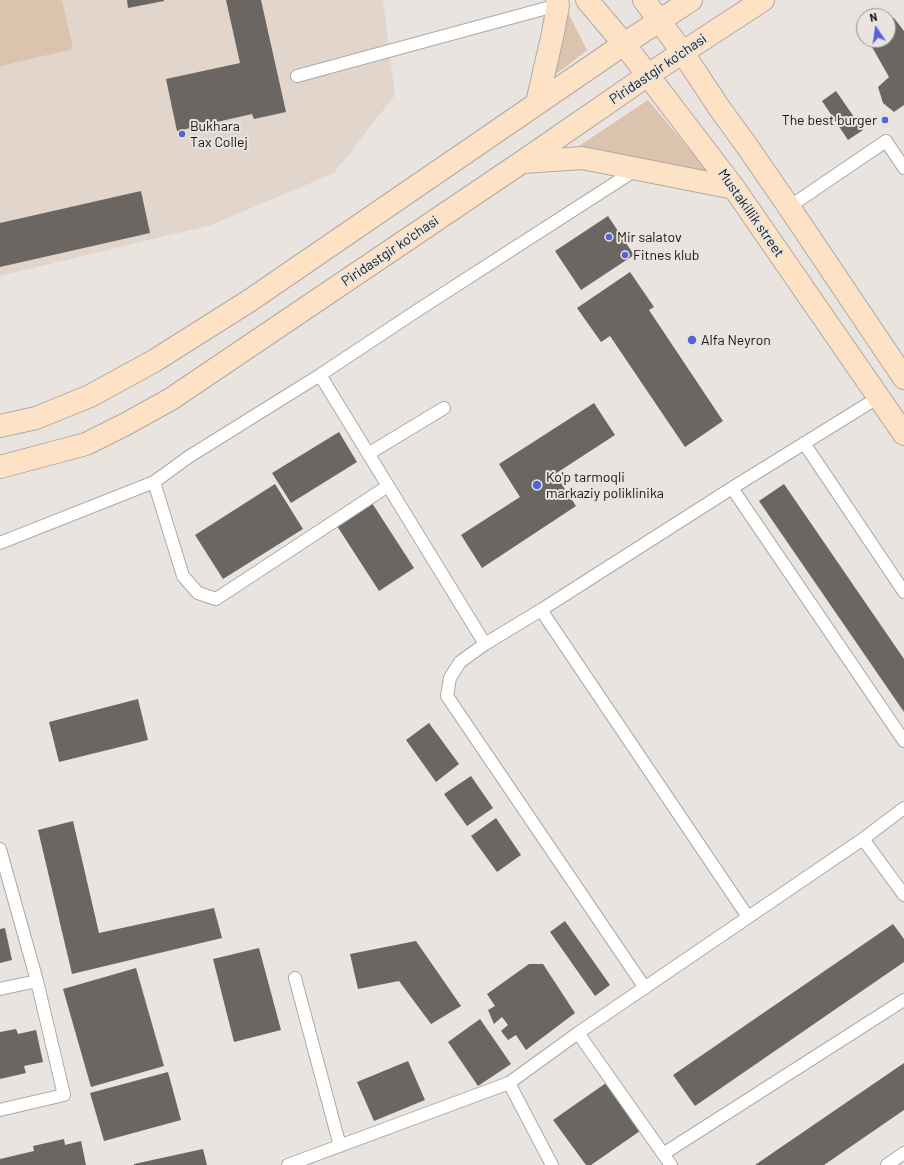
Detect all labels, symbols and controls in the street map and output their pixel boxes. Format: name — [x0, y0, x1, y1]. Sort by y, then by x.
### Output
north arrow — [856, 8, 896, 48]
text: N — [868, 10, 878, 24]
street label: Piridastgir ko'chasi — [606, 30, 710, 108]
place label: The best burger — [782, 112, 877, 128]
marker: The best burger — [880, 115, 890, 125]
place label: Bukhara Tax Collej — [190, 118, 248, 150]
marker: Bukhara Tax Collej — [177, 129, 187, 139]
street label: Mustakillik street — [714, 166, 788, 260]
street label: Piridastgir ko'chasi — [338, 212, 442, 290]
place label: Mir salatov — [617, 229, 682, 245]
marker: Mir salatov — [604, 232, 614, 242]
place label: Fitnes klub — [633, 247, 699, 263]
marker: Fitnes klub — [620, 250, 630, 260]
place label: Alfa Neyron — [701, 332, 771, 348]
marker: Alfa Neyron — [686, 334, 698, 346]
place label: Ko'p tarmoqli markaziy poliklinika — [546, 469, 664, 502]
marker: Ko'p tarmoqli markaziy poliklinika — [531, 479, 543, 491]

